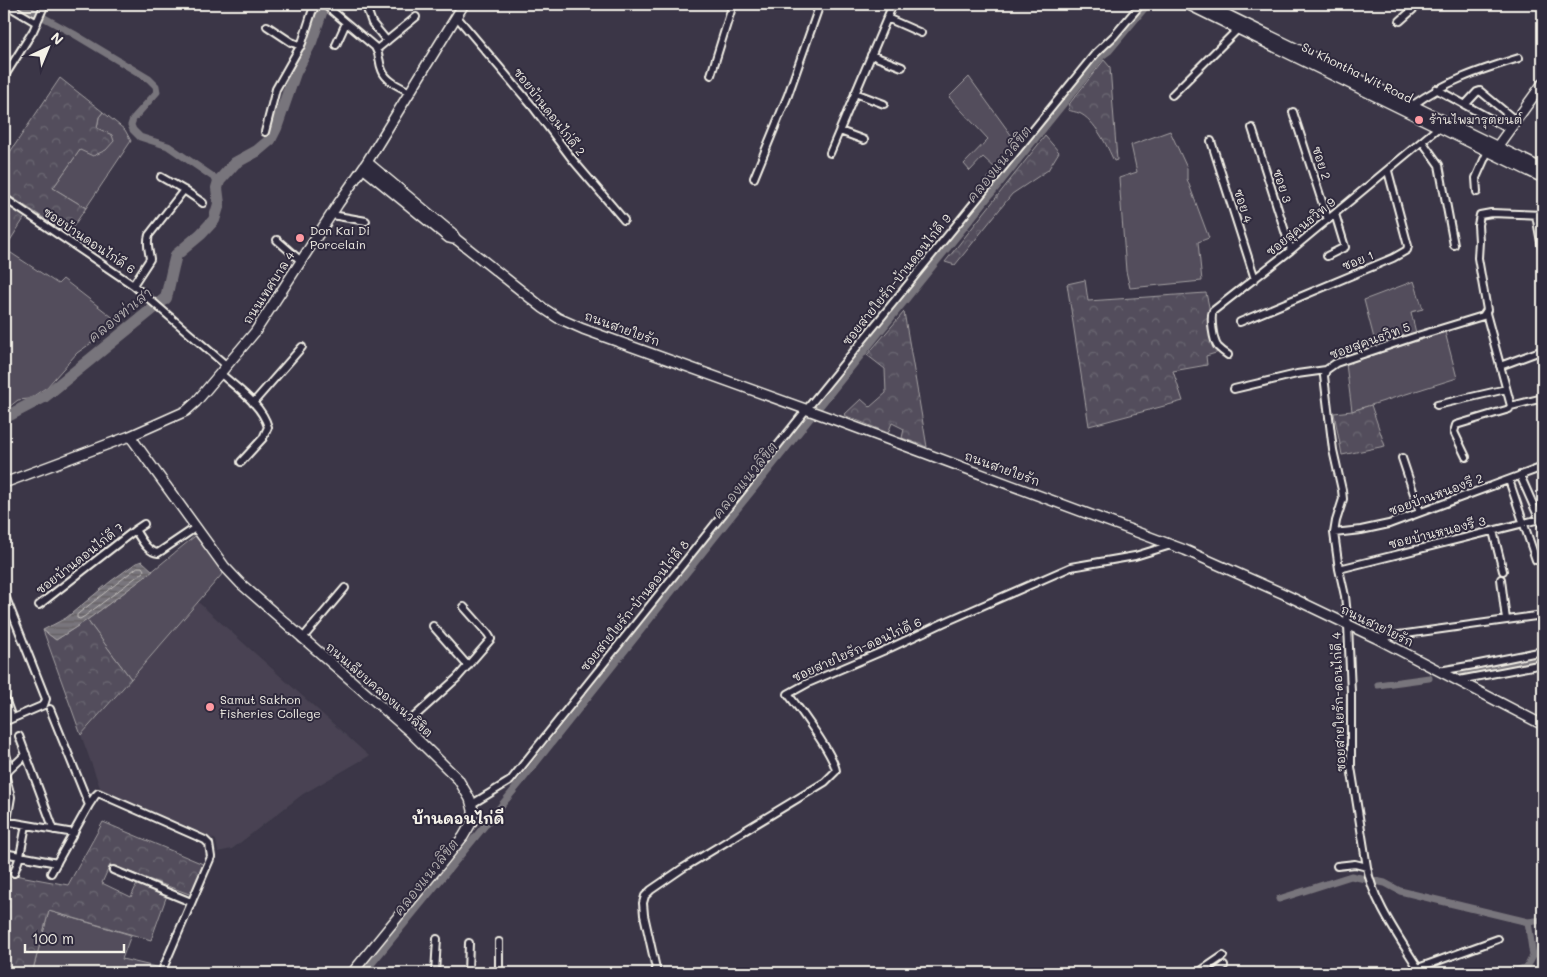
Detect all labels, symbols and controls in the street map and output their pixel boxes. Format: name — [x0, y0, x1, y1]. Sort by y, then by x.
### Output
north arrow — [22, 22, 72, 72]
text: N — [47, 28, 68, 49]
street label: Su Khontha Wit Road — [1299, 38, 1416, 106]
street label: ซอยบัานดอนไก่ดี 2 — [511, 64, 589, 159]
place label: ร้านไพมารุตยนต์ — [1429, 111, 1522, 130]
marker: ร้านไพมารุตยนต์ — [1413, 114, 1425, 126]
water label: คลองแนวลิขิต — [962, 121, 1035, 206]
street label: ซอย 2 — [1309, 144, 1335, 181]
street label: ซอย 3 — [1270, 167, 1296, 205]
street label: ซอย 4 — [1231, 187, 1257, 225]
street label: ซอยสุคนธวิท 9 — [1262, 193, 1340, 261]
street label: ซอยบ้านดอนไก่ดี 6 — [40, 203, 139, 277]
street label: ซอยสายใยรัก-บ้านดอนไก่ดี 9 — [838, 210, 954, 348]
place label: Don Kai Di Porcelain — [310, 222, 370, 252]
marker: Don Kai Di Porcelain — [294, 232, 306, 244]
street label: ซอย 1 — [1339, 247, 1376, 274]
street label: ถนนเทศบาล 4 — [239, 248, 298, 327]
water label: คลองท่าเสา — [84, 283, 156, 346]
street label: ถนนสายใยรัก — [582, 307, 662, 349]
street label: ซอยสุคนธวิท 5 — [1327, 318, 1413, 365]
water label: คลองแนวลิขิต — [708, 437, 781, 522]
street label: ถนนสายใยรัก — [962, 447, 1042, 489]
street label: ซอยบ้านหนองรี 2 — [1386, 470, 1485, 519]
street label: ซอยบ้านหนองรี 3 — [1387, 512, 1487, 552]
street label: ซอยบ้านดอนไก่ดี 7 — [32, 519, 127, 597]
street label: ซอยสายใยรัก-บ้านดอนไก่ดี 8 — [576, 536, 692, 674]
street label: ถนนสายใยรัก — [1338, 601, 1417, 650]
street label: ซอยสายใยรัก-ดอนไก่ดี 6 — [789, 613, 924, 685]
street label: ซอยสายใยรัก-ดอนไก่ดี 4 — [1328, 632, 1348, 772]
street label: ถนนเลียบคลองแนวลิขิต — [323, 638, 437, 740]
place label: Samut Sakhon Fisheries College — [220, 691, 321, 721]
marker: Samut Sakhon Fisheries College — [204, 701, 216, 713]
district label: บ้านดอนไก่ดี — [412, 807, 504, 828]
water label: คลองแนวลิขิต — [389, 834, 462, 919]
scale bar — [25, 922, 124, 954]
text: 100 m — [32, 928, 74, 948]

